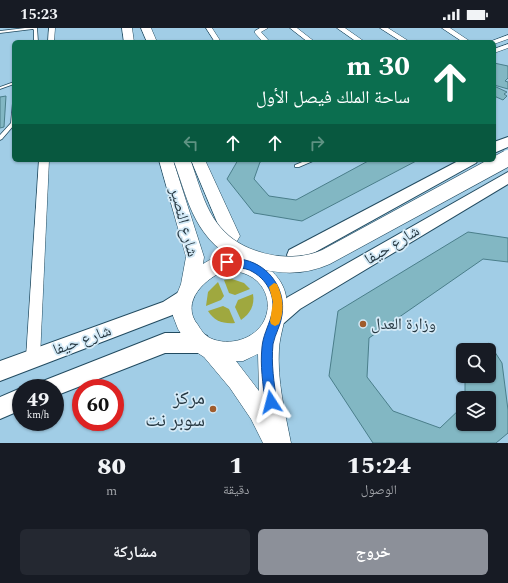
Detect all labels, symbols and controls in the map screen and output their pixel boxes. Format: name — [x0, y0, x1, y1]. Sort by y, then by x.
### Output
text: 15:23 — [20, 3, 58, 26]
text: 30 m — [346, 45, 410, 88]
icon: ahead — [424, 56, 476, 108]
text: ساحة الملك فيصل الأول — [256, 84, 410, 111]
icon: left — [180, 132, 202, 154]
icon: ahead — [222, 132, 244, 154]
icon: ahead — [264, 132, 286, 154]
icon: right — [306, 132, 328, 154]
street label: شارع النصیر — [163, 184, 205, 259]
street label: شارع حيفا — [360, 219, 424, 271]
pin — [210, 245, 244, 279]
icon: arrive — [216, 251, 238, 273]
place label: وزارة العدل — [371, 312, 436, 336]
street label: شارع حيفا — [49, 318, 115, 362]
marker: وزارة العدل — [358, 319, 368, 329]
map controls — [456, 343, 496, 431]
button: search — [456, 343, 496, 383]
speed limit sign: 60 — [72, 379, 124, 431]
position arrow — [250, 381, 292, 423]
place label: مركز سوبر نت — [145, 384, 205, 435]
text: 49 — [27, 385, 49, 415]
button: layers — [456, 391, 496, 431]
marker: مركز سوبر نت — [208, 404, 218, 414]
text: km/h — [27, 407, 49, 423]
text: 1 — [229, 448, 243, 484]
text: 15:24 — [347, 448, 411, 484]
text: 80 — [97, 449, 126, 485]
text: دقيقة — [223, 480, 249, 500]
text: الوصول — [361, 480, 397, 500]
text: m — [106, 481, 117, 501]
button: مشاركة — [20, 529, 250, 575]
button: خروج — [258, 529, 488, 575]

